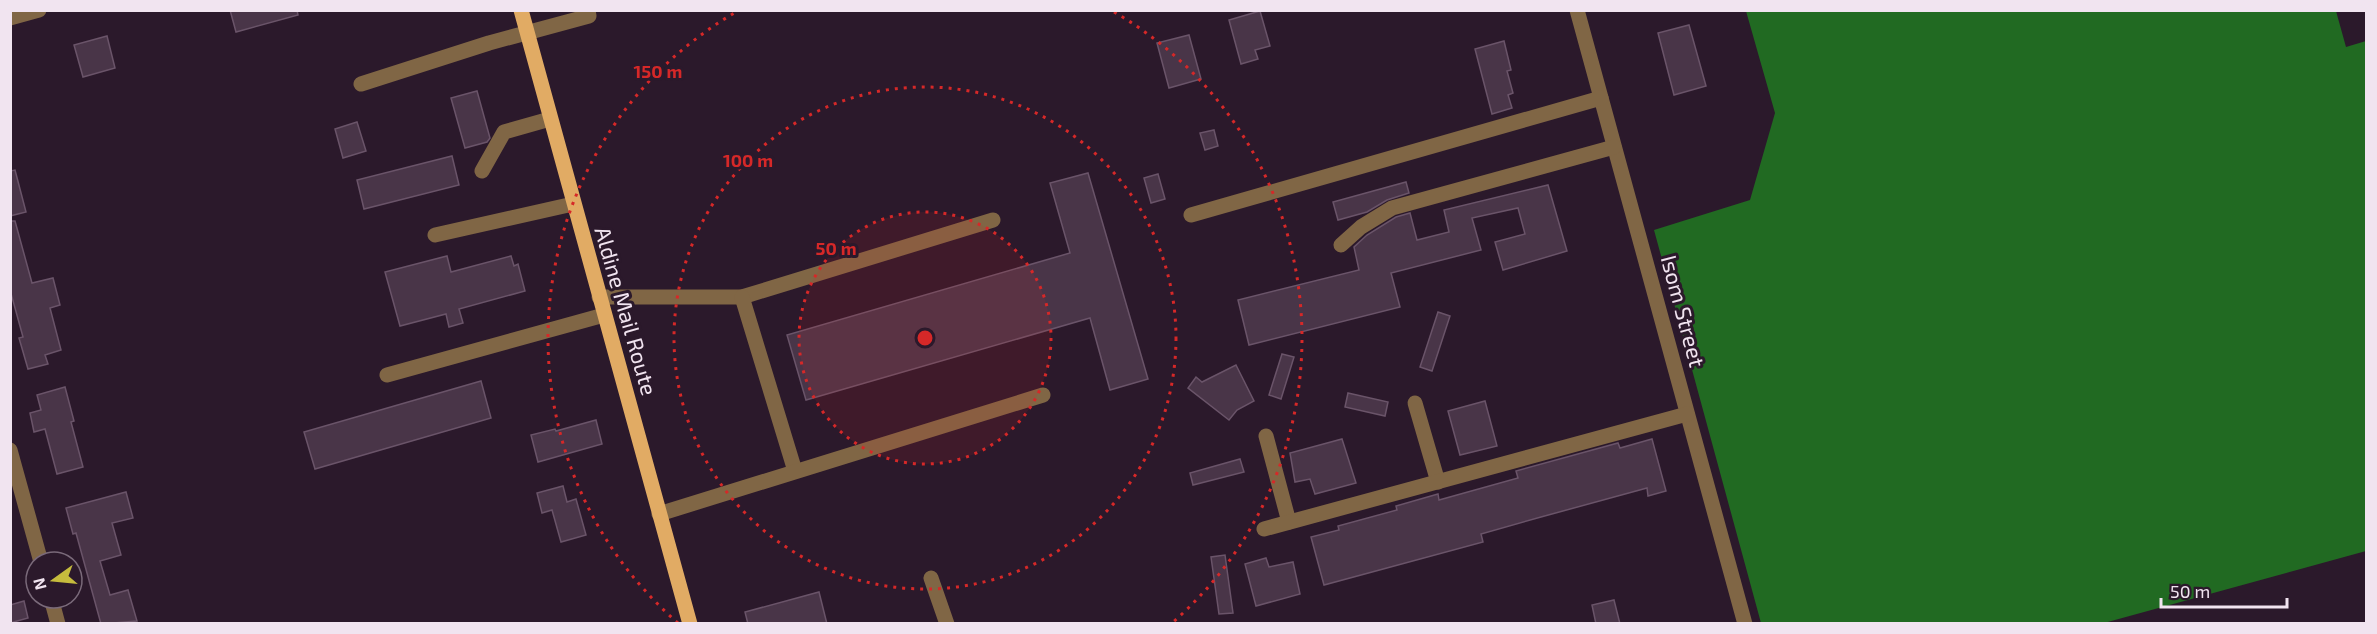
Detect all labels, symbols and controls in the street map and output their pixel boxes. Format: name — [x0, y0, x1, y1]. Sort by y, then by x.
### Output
text: 150 m — [634, 60, 682, 82]
text: 100 m — [723, 149, 773, 171]
street label: Aldine Mail Route — [590, 223, 663, 398]
text: 50 m — [815, 237, 857, 259]
street label: Isom Street — [1657, 252, 1711, 370]
centre of rings — [915, 328, 935, 348]
north arrow — [24, 550, 84, 610]
scale bar — [2161, 571, 2287, 609]
text: N — [28, 576, 50, 592]
text: 50 m — [2170, 580, 2210, 602]

